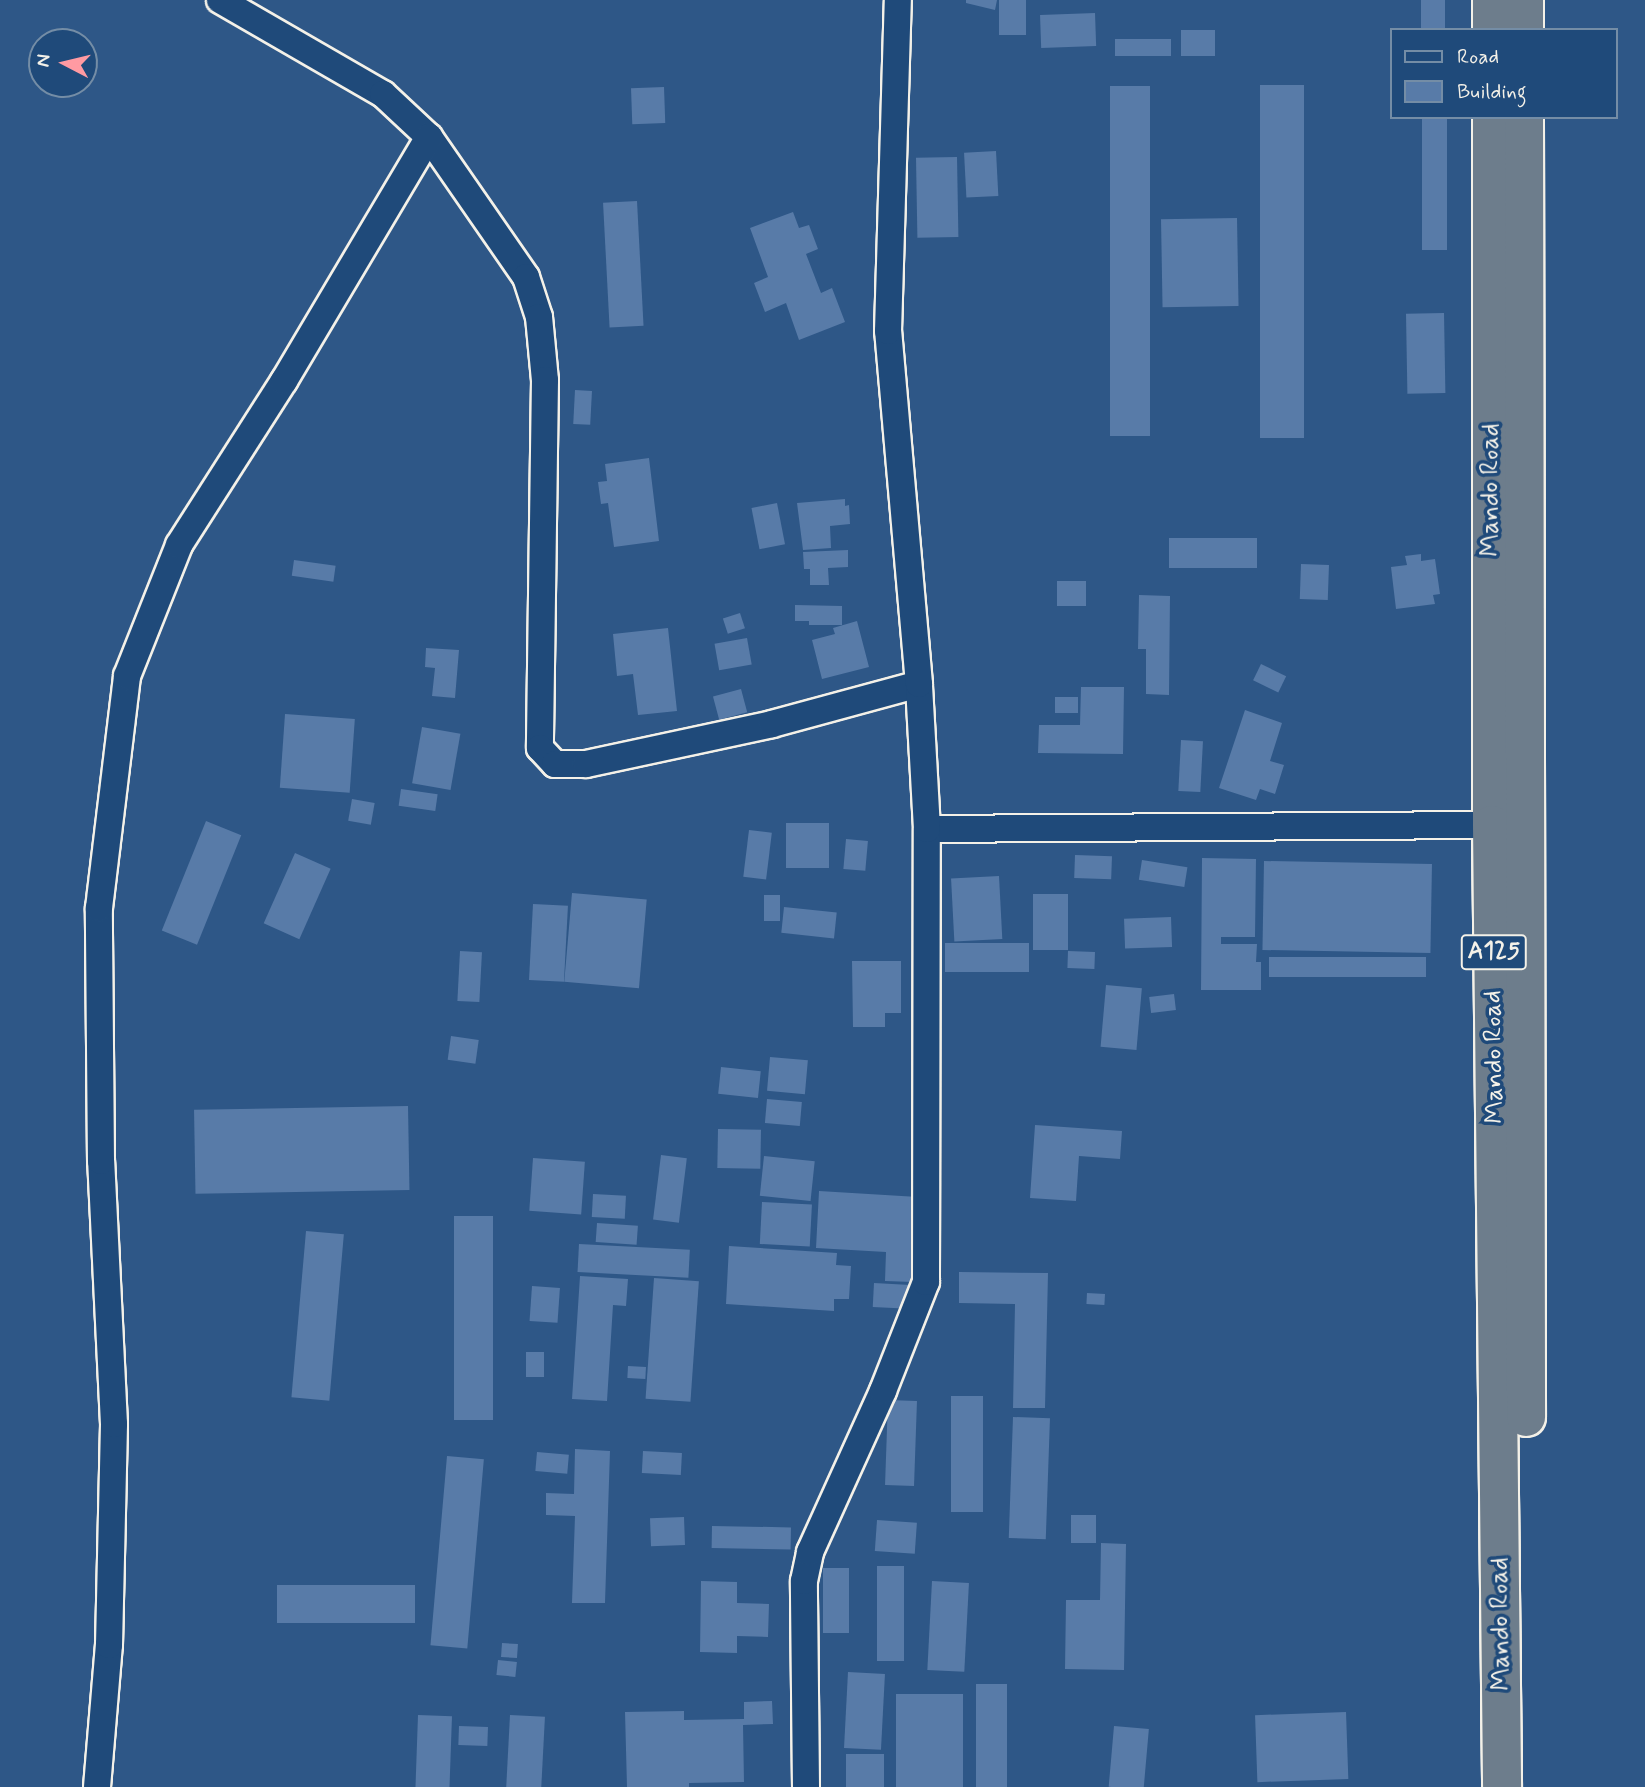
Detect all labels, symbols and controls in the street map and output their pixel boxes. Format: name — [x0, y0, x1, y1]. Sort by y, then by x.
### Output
north arrow — [28, 28, 98, 98]
legend — [1390, 28, 1617, 119]
text: Road — [1457, 43, 1499, 71]
text: N — [30, 53, 57, 68]
text: Building — [1457, 78, 1527, 106]
street label: Mando Road — [1476, 423, 1508, 557]
road number: A125 — [1461, 932, 1527, 972]
street label: Mando Road — [1478, 990, 1512, 1124]
street label: Mando Road — [1485, 1557, 1519, 1691]

